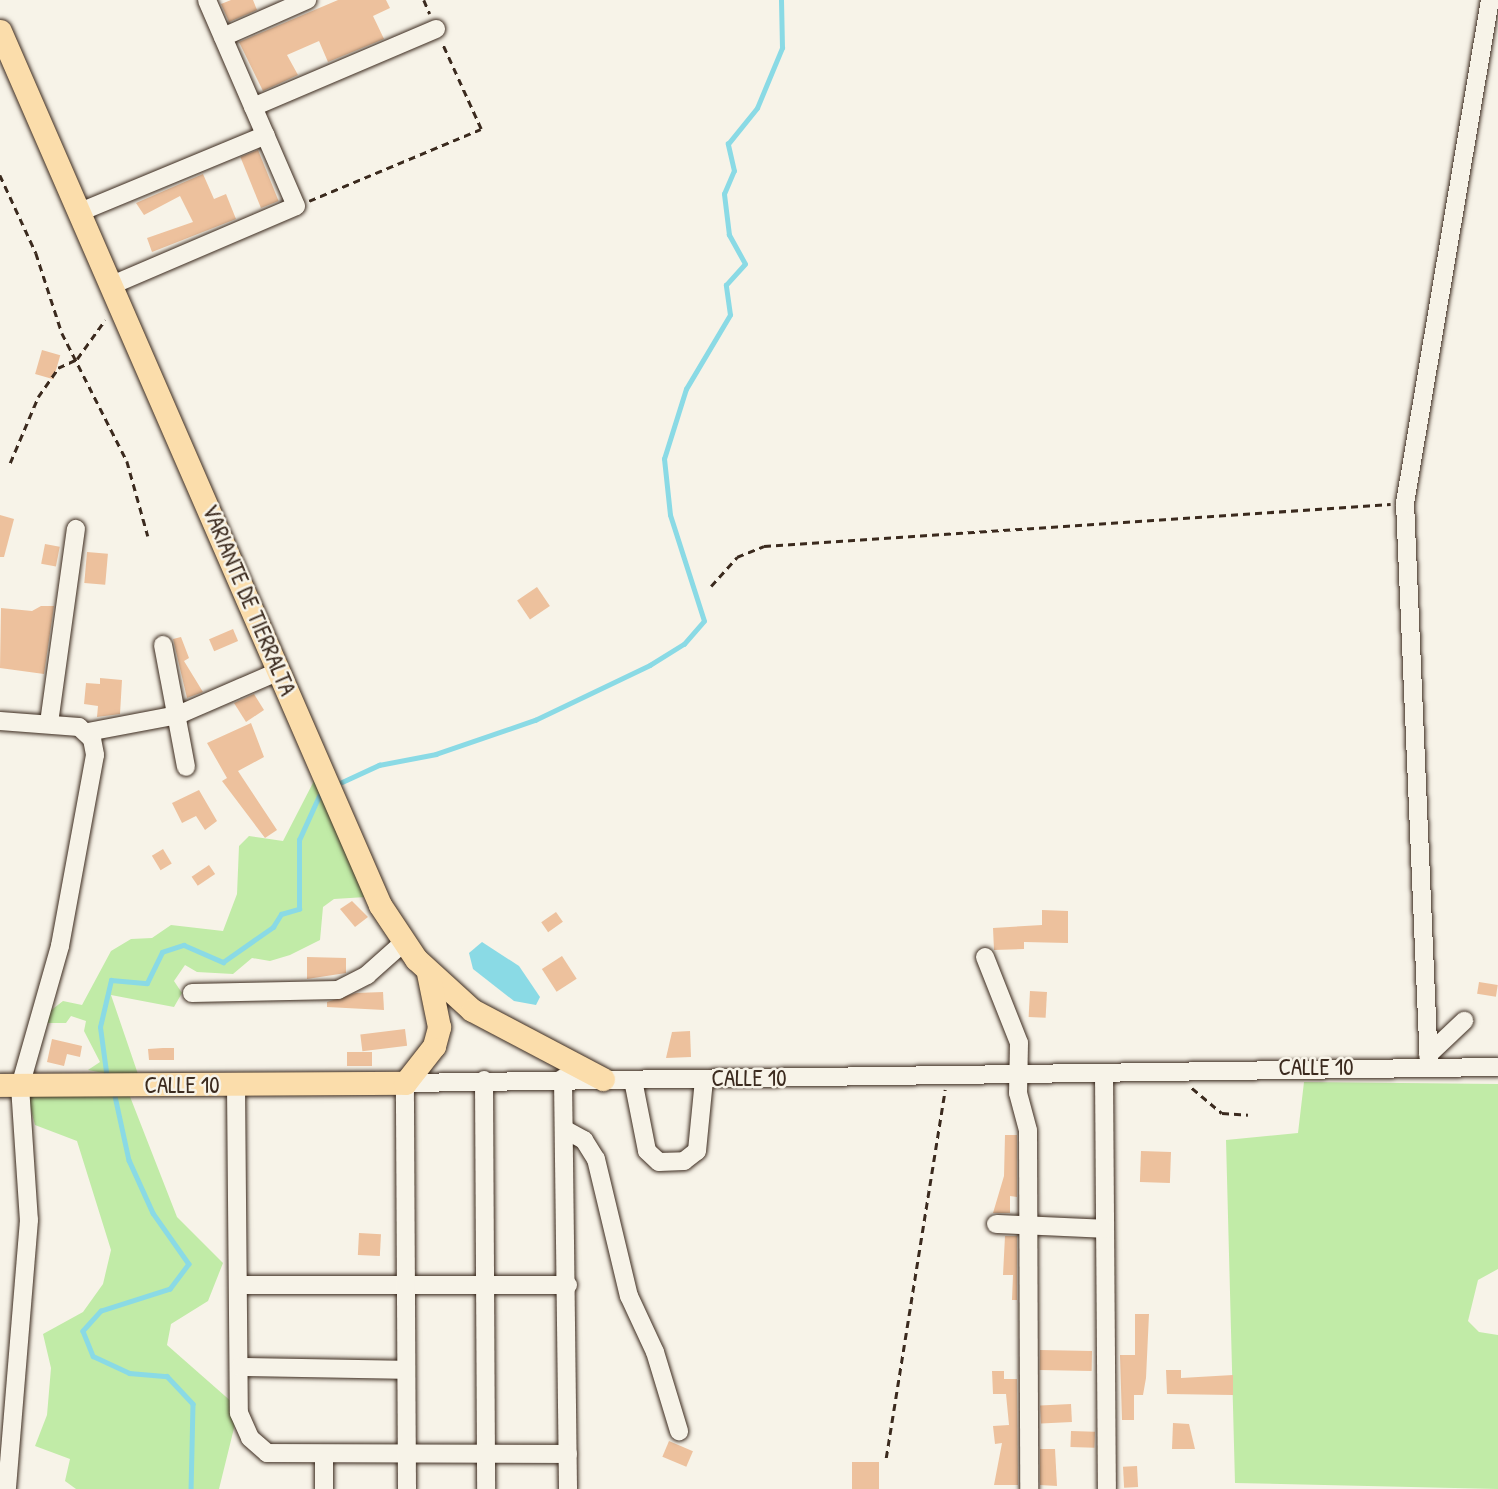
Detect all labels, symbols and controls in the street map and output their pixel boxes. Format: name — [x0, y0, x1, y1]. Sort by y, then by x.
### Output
street label: VARIANTE DE TIERRALTA — [196, 500, 302, 700]
street label: CALLE 10 — [1278, 1053, 1354, 1081]
street label: CALLE 10 — [711, 1064, 787, 1092]
street label: CALLE 10 — [144, 1071, 220, 1099]

